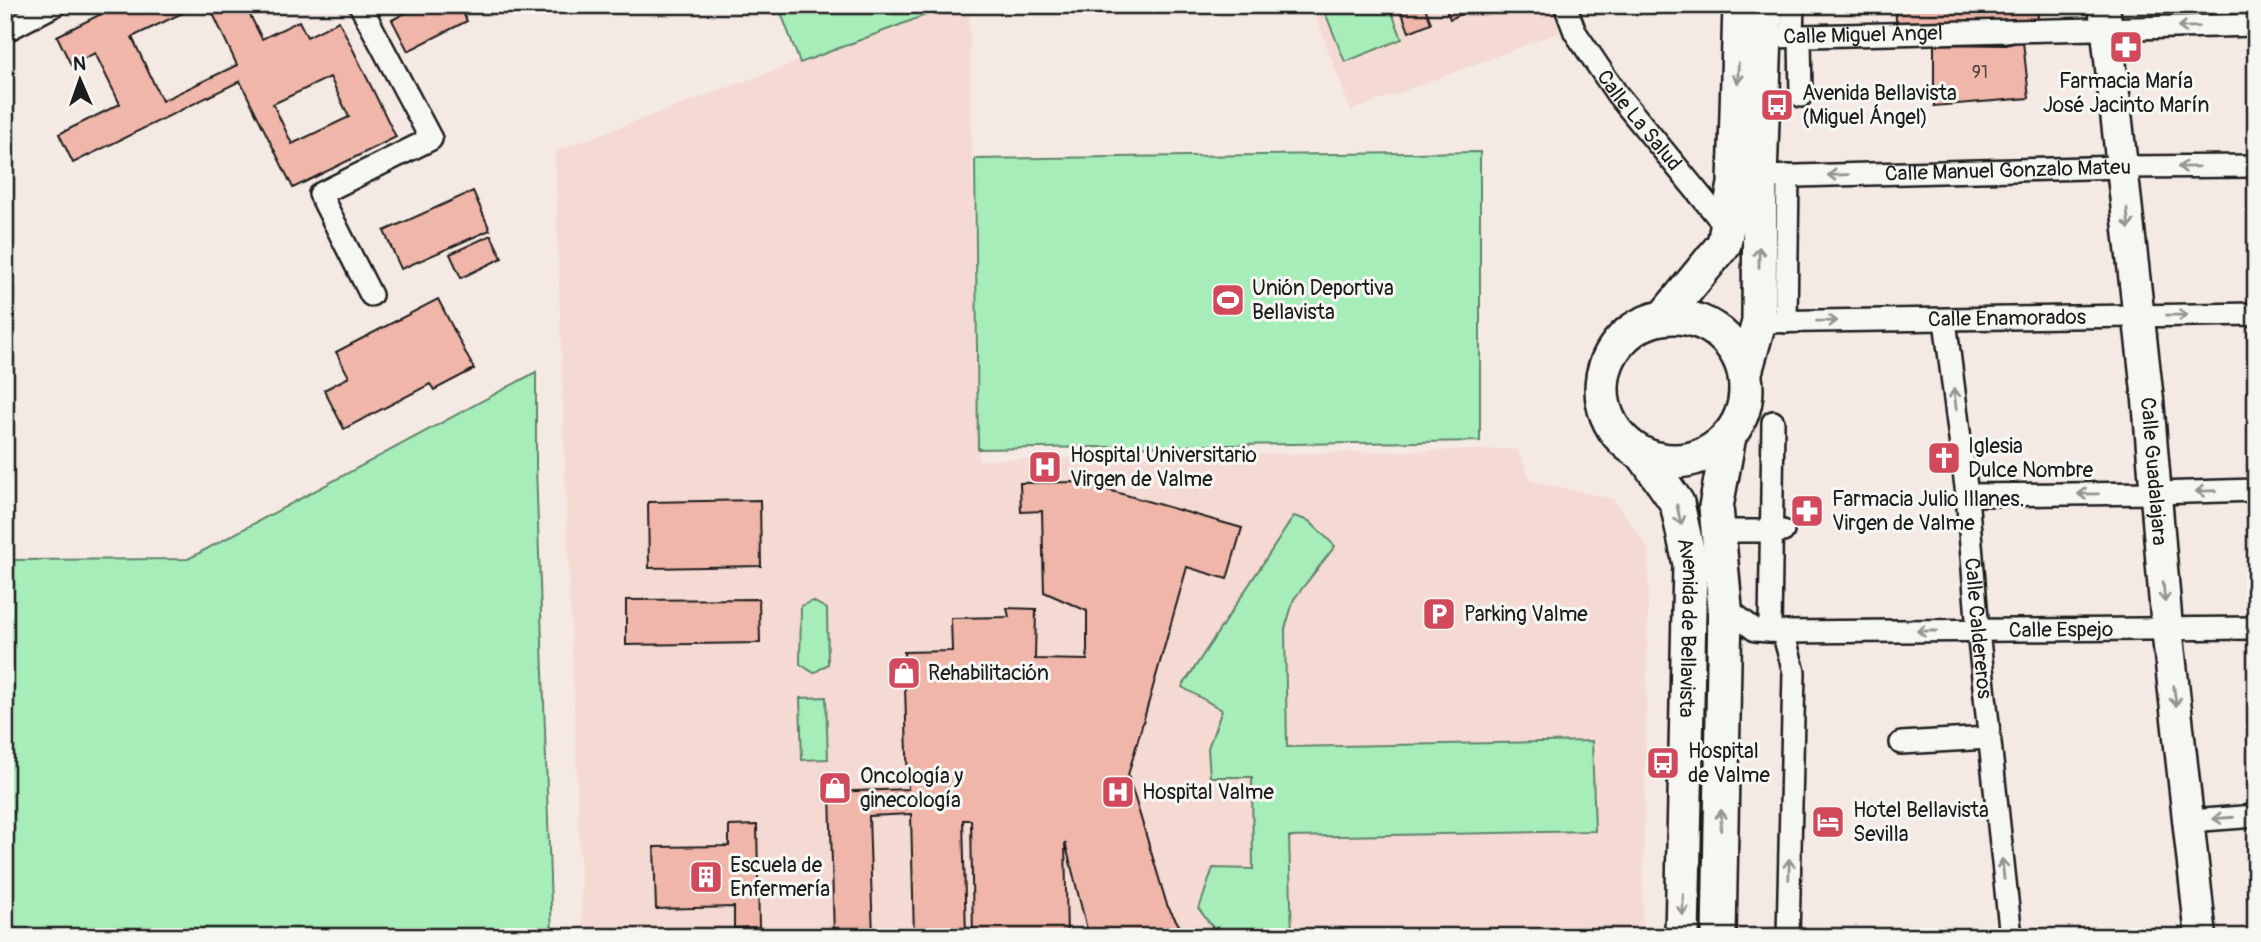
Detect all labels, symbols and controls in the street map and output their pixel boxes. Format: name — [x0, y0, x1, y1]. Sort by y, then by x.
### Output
street label: Calle Miguel Ángel — [1783, 19, 1943, 50]
one-way arrow — [2176, 20, 2199, 34]
pharmacy icon: Farmacia María José Jacinto Marín — [2107, 28, 2145, 66]
north arrow — [46, 46, 116, 116]
text: N — [73, 52, 86, 76]
house number: 91 — [1972, 61, 1988, 84]
one-way arrow — [1731, 62, 1744, 85]
street label: Calle La Salud — [1591, 64, 1688, 176]
place label: Farmacia María José Jacinto Marín — [2043, 68, 2209, 119]
place label: Avenida Bellavista (Miguel Ángel) — [1802, 80, 1957, 131]
bus stop icon: Avenida Bellavista (Miguel Ángel) — [1758, 86, 1796, 124]
street label: Calle Manuel Gonzalo Mateu — [1884, 153, 2131, 187]
one-way arrow — [2176, 160, 2199, 174]
one-way arrow — [1826, 168, 1849, 182]
one-way arrow — [2122, 207, 2135, 230]
one-way arrow — [1752, 246, 1766, 269]
place label: Unión Deportiva Bellavista — [1252, 275, 1394, 326]
sports icon: Unión Deportiva Bellavista — [1209, 281, 1247, 319]
street label: Calle Enamorados — [1928, 303, 2087, 333]
one-way arrow — [2165, 309, 2188, 322]
one-way arrow — [1815, 314, 1838, 328]
one-way arrow — [1948, 388, 1961, 411]
street label: Calle Guadalajara — [2134, 396, 2174, 546]
place label: Iglesia Dulce Nombre — [1968, 433, 2094, 484]
church icon: Iglesia Dulce Nombre — [1925, 439, 1963, 477]
place label: Hospital Universitario Virgen de Valme — [1070, 442, 1257, 493]
hospital icon: Hospital Universitario Virgen de Valme — [1026, 448, 1064, 486]
one-way arrow — [2195, 485, 2218, 498]
place label: Farmacia Julio Illanes. Virgen de Valme — [1832, 486, 2024, 537]
one-way arrow — [2076, 487, 2099, 501]
pharmacy icon: Farmacia Julio Illanes. Virgen de Valme — [1788, 492, 1826, 530]
one-way arrow — [1673, 503, 1687, 526]
street label: Avenida de Bellavista — [1671, 535, 1704, 718]
street label: Calle Caldereros — [1959, 557, 1999, 701]
one-way arrow — [2158, 580, 2171, 603]
parking icon: Parking Valme — [1420, 595, 1458, 633]
place label: Parking Valme — [1464, 601, 1588, 628]
street label: Calle Espejo — [2009, 616, 2113, 644]
one-way arrow — [1916, 624, 1939, 638]
shop icon: Rehabilitación — [885, 654, 923, 692]
place label: Rehabilitación — [928, 660, 1049, 687]
one-way arrow — [2169, 684, 2182, 707]
place label: Hospital de Valme — [1688, 738, 1770, 789]
bus stop icon: Hospital de Valme — [1644, 744, 1682, 782]
place label: Oncología y ginecología — [860, 763, 963, 814]
shop icon: Oncología y ginecología — [816, 769, 854, 807]
hospital icon: Hospital Valme — [1099, 773, 1137, 811]
place label: Hospital Valme — [1142, 779, 1274, 806]
place label: Hotel Bellavista Sevilla — [1853, 797, 1989, 848]
hotel icon: Hotel Bellavista Sevilla — [1809, 803, 1847, 841]
one-way arrow — [1714, 808, 1728, 831]
one-way arrow — [2212, 812, 2234, 825]
place label: Escuela de Enfermería — [730, 852, 830, 903]
one-way arrow — [1782, 857, 1796, 880]
building icon: Escuela de Enfermería — [687, 858, 725, 896]
one-way arrow — [1997, 858, 2010, 881]
one-way arrow — [1676, 894, 1690, 917]

